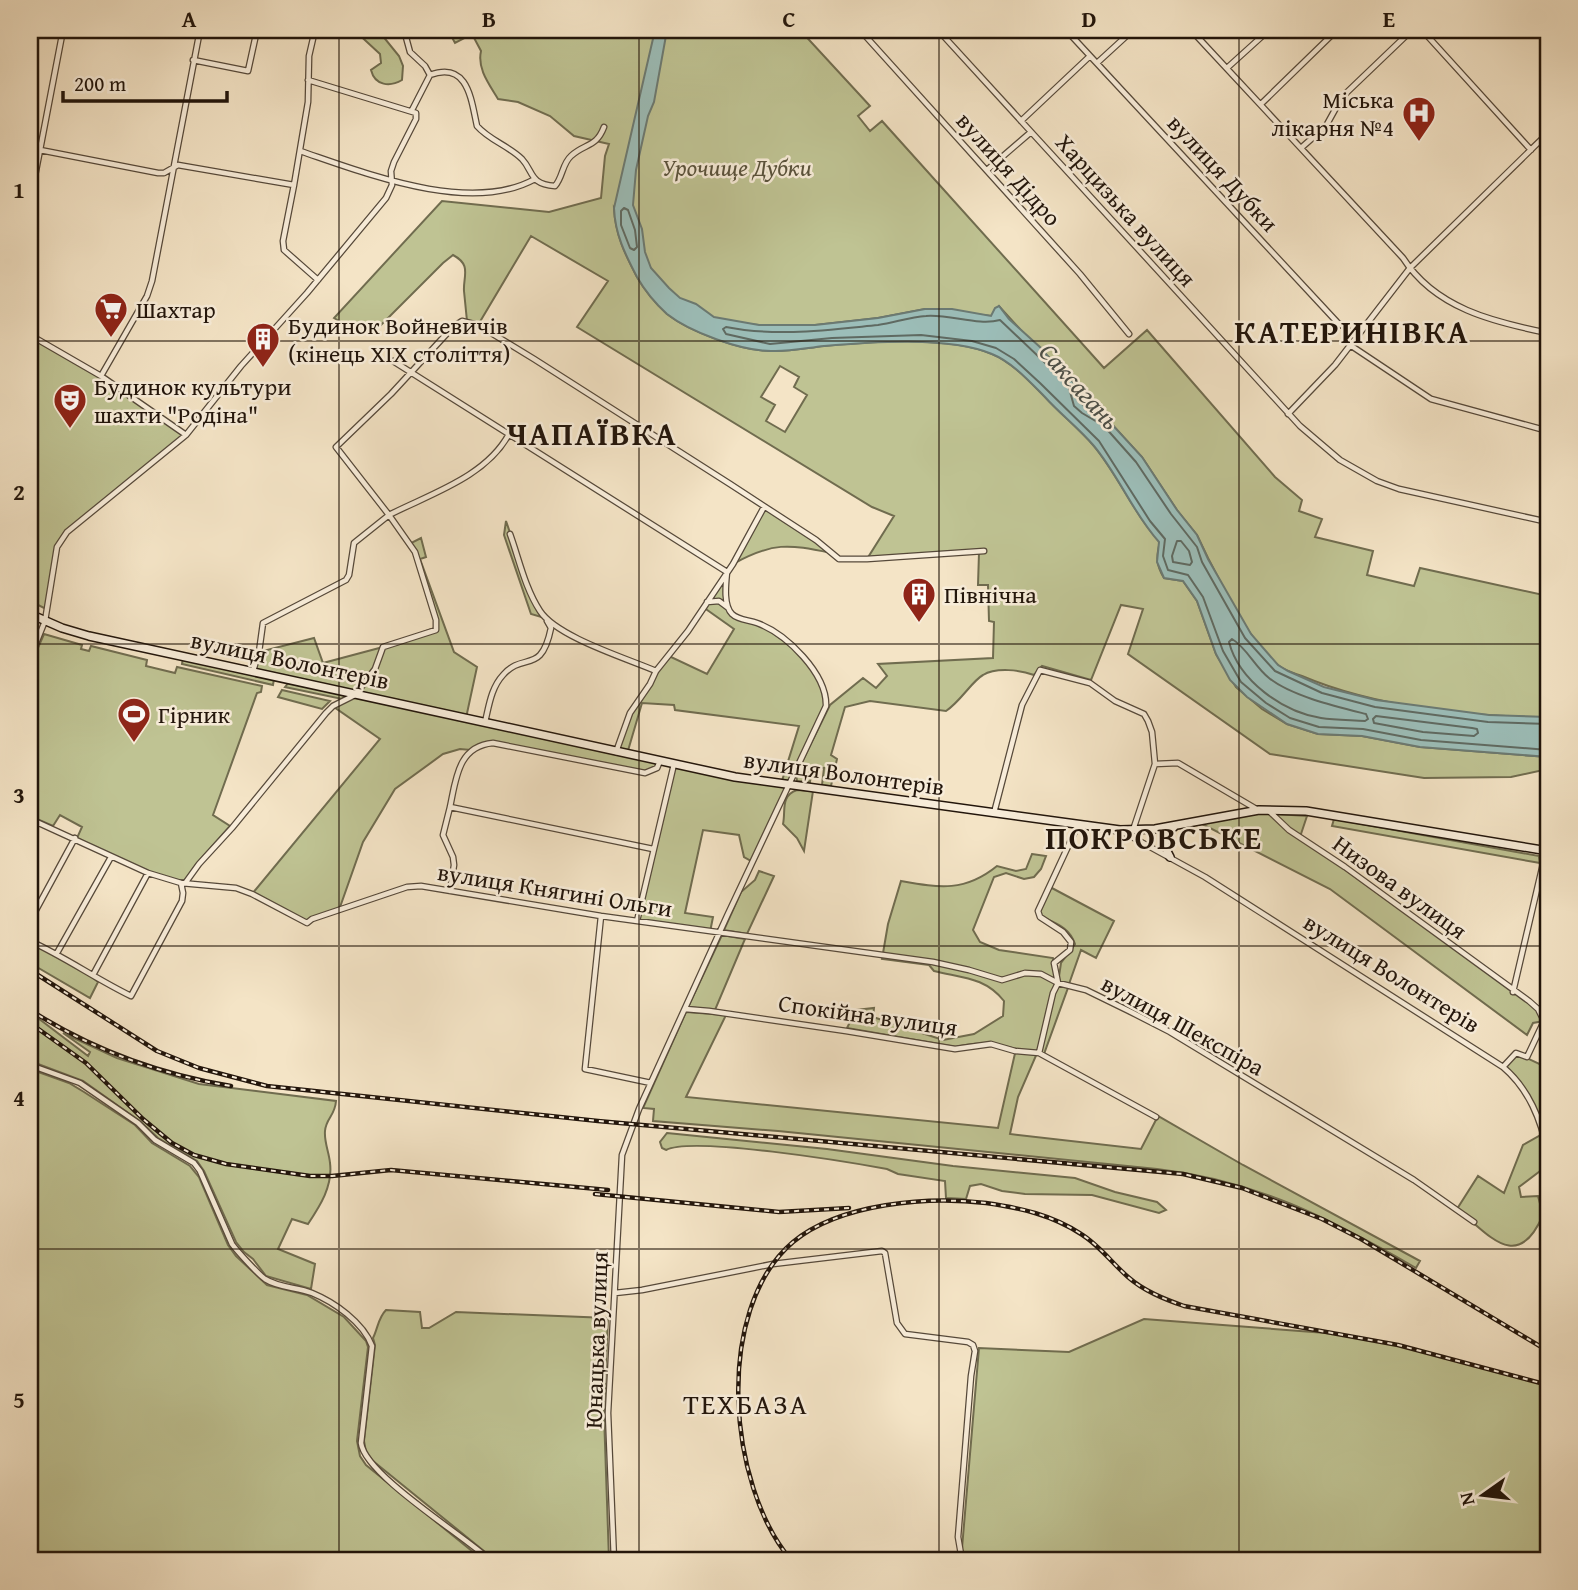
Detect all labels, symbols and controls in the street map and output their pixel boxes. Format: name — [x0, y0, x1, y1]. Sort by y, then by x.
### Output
text: A — [182, 2, 197, 35]
text: B — [482, 2, 496, 35]
text: C — [782, 2, 796, 35]
text: D — [1082, 2, 1097, 35]
text: E — [1383, 2, 1395, 35]
scale bar — [63, 60, 228, 104]
text: 200 m — [74, 68, 126, 99]
place label: Міська лікарня №4 — [1272, 82, 1395, 145]
hospital icon: Міська лікарня №4 — [1400, 94, 1438, 143]
street label: вулиця Дідро — [948, 104, 1070, 234]
street label: вулиця Дубки — [1159, 107, 1287, 239]
street label: Харцизька вулиця — [1048, 126, 1204, 294]
park label: Урочище Дубки — [662, 150, 812, 185]
text: 1 — [13, 173, 25, 206]
supermarket icon: Шахтар — [92, 290, 130, 339]
place label: Шахтар — [136, 292, 216, 327]
place label: Будинок Войневичів (кінець ХІХ століття) — [288, 308, 510, 371]
district label: КАТЕРИНІВКА — [1234, 308, 1470, 355]
building icon: Будинок Войневичів (кінець ХІХ століття) — [244, 320, 282, 369]
water label: Саксагань — [1030, 334, 1130, 438]
place label: Будинок культури шахти "Родіна" — [94, 369, 292, 432]
theatre icon: Будинок культури шахти "Родіна" — [51, 381, 89, 430]
district label: ЧАПАЇВКА — [506, 410, 678, 457]
text: 2 — [13, 475, 25, 508]
building icon: Північна — [900, 575, 938, 624]
place label: Північна — [944, 577, 1037, 612]
street label: вулиця Волонтерів — [188, 622, 392, 698]
sports icon: Гірник — [115, 695, 153, 744]
place label: Гірник — [158, 697, 231, 732]
street label: вулиця Волонтерів — [742, 742, 946, 804]
text: 3 — [13, 778, 25, 811]
district label: ПОКРОВСЬКЕ — [1045, 814, 1263, 861]
street label: Низова вулиця — [1326, 826, 1474, 948]
street label: вулиця Княгині Ольги — [435, 854, 675, 926]
street label: вулиця Волонтерів — [1297, 905, 1487, 1041]
street label: вулиця Шекспіра — [1095, 966, 1271, 1085]
street label: Спокійна вулиця — [776, 985, 960, 1045]
text: 4 — [13, 1081, 25, 1114]
street label: Юнацька вулиця — [575, 1251, 617, 1429]
text: 5 — [13, 1383, 25, 1416]
district label: ТЕХБАЗА — [683, 1383, 809, 1424]
north arrow — [1448, 1460, 1518, 1530]
text: N — [1451, 1489, 1482, 1509]

